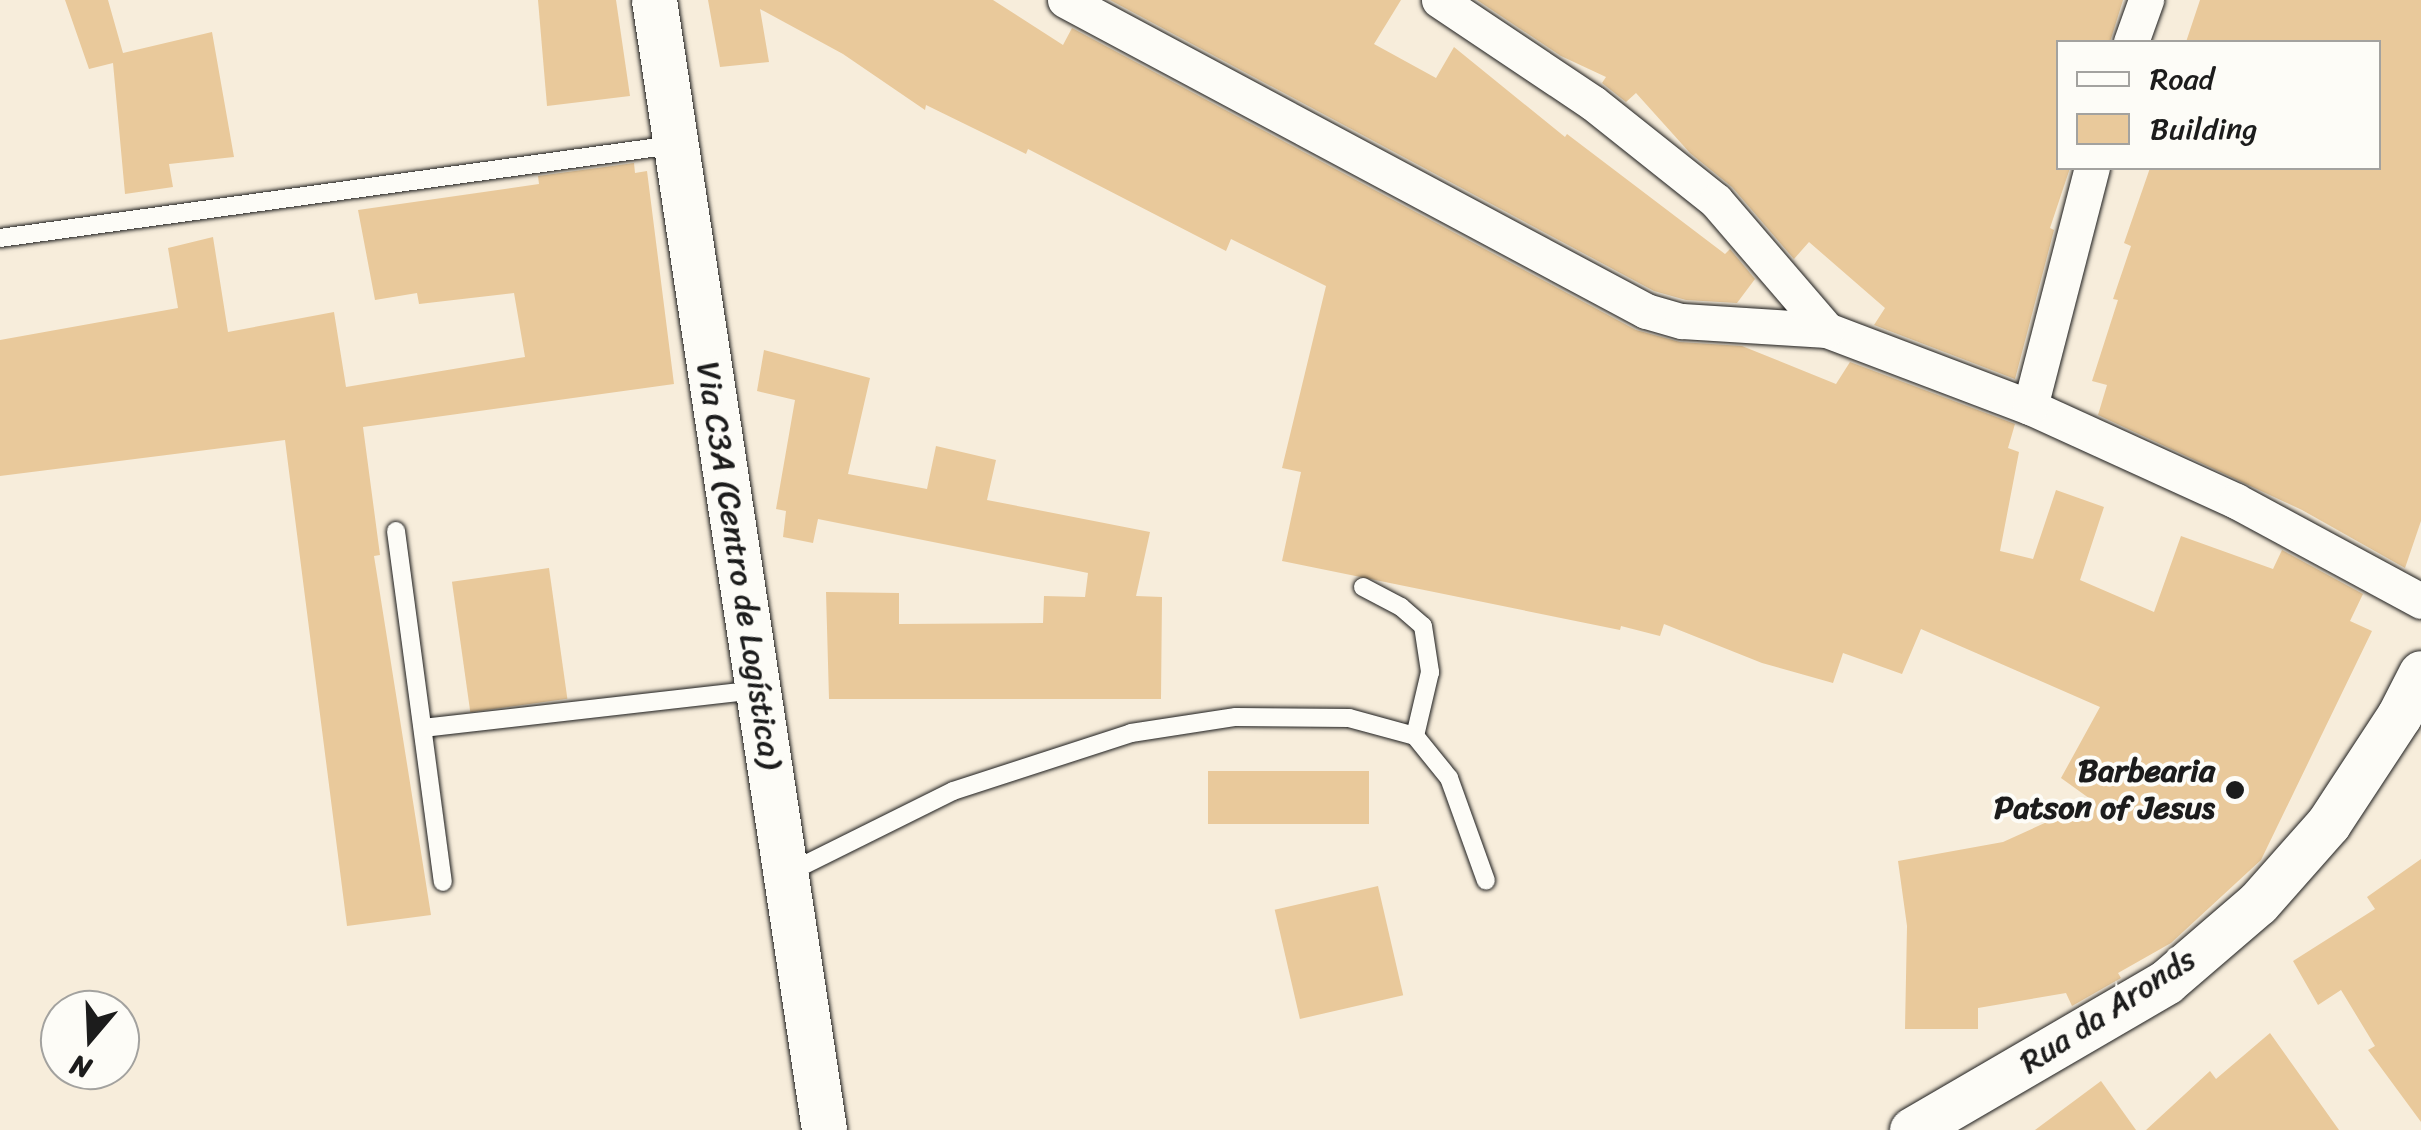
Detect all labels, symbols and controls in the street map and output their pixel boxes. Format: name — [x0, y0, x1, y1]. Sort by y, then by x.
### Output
legend — [2056, 40, 2381, 170]
text: Road — [2150, 52, 2214, 106]
text: Building — [2150, 102, 2257, 156]
street label: Via C3A (Centro de Logística) — [688, 358, 790, 772]
place label: Barbearia Patson of Jesus — [1992, 753, 2215, 828]
marker: Barbearia Patson of Jesus — [2224, 779, 2246, 801]
street label: Rua da Aronds — [2013, 940, 2203, 1082]
north arrow — [40, 990, 140, 1090]
text: N — [64, 1041, 98, 1093]

